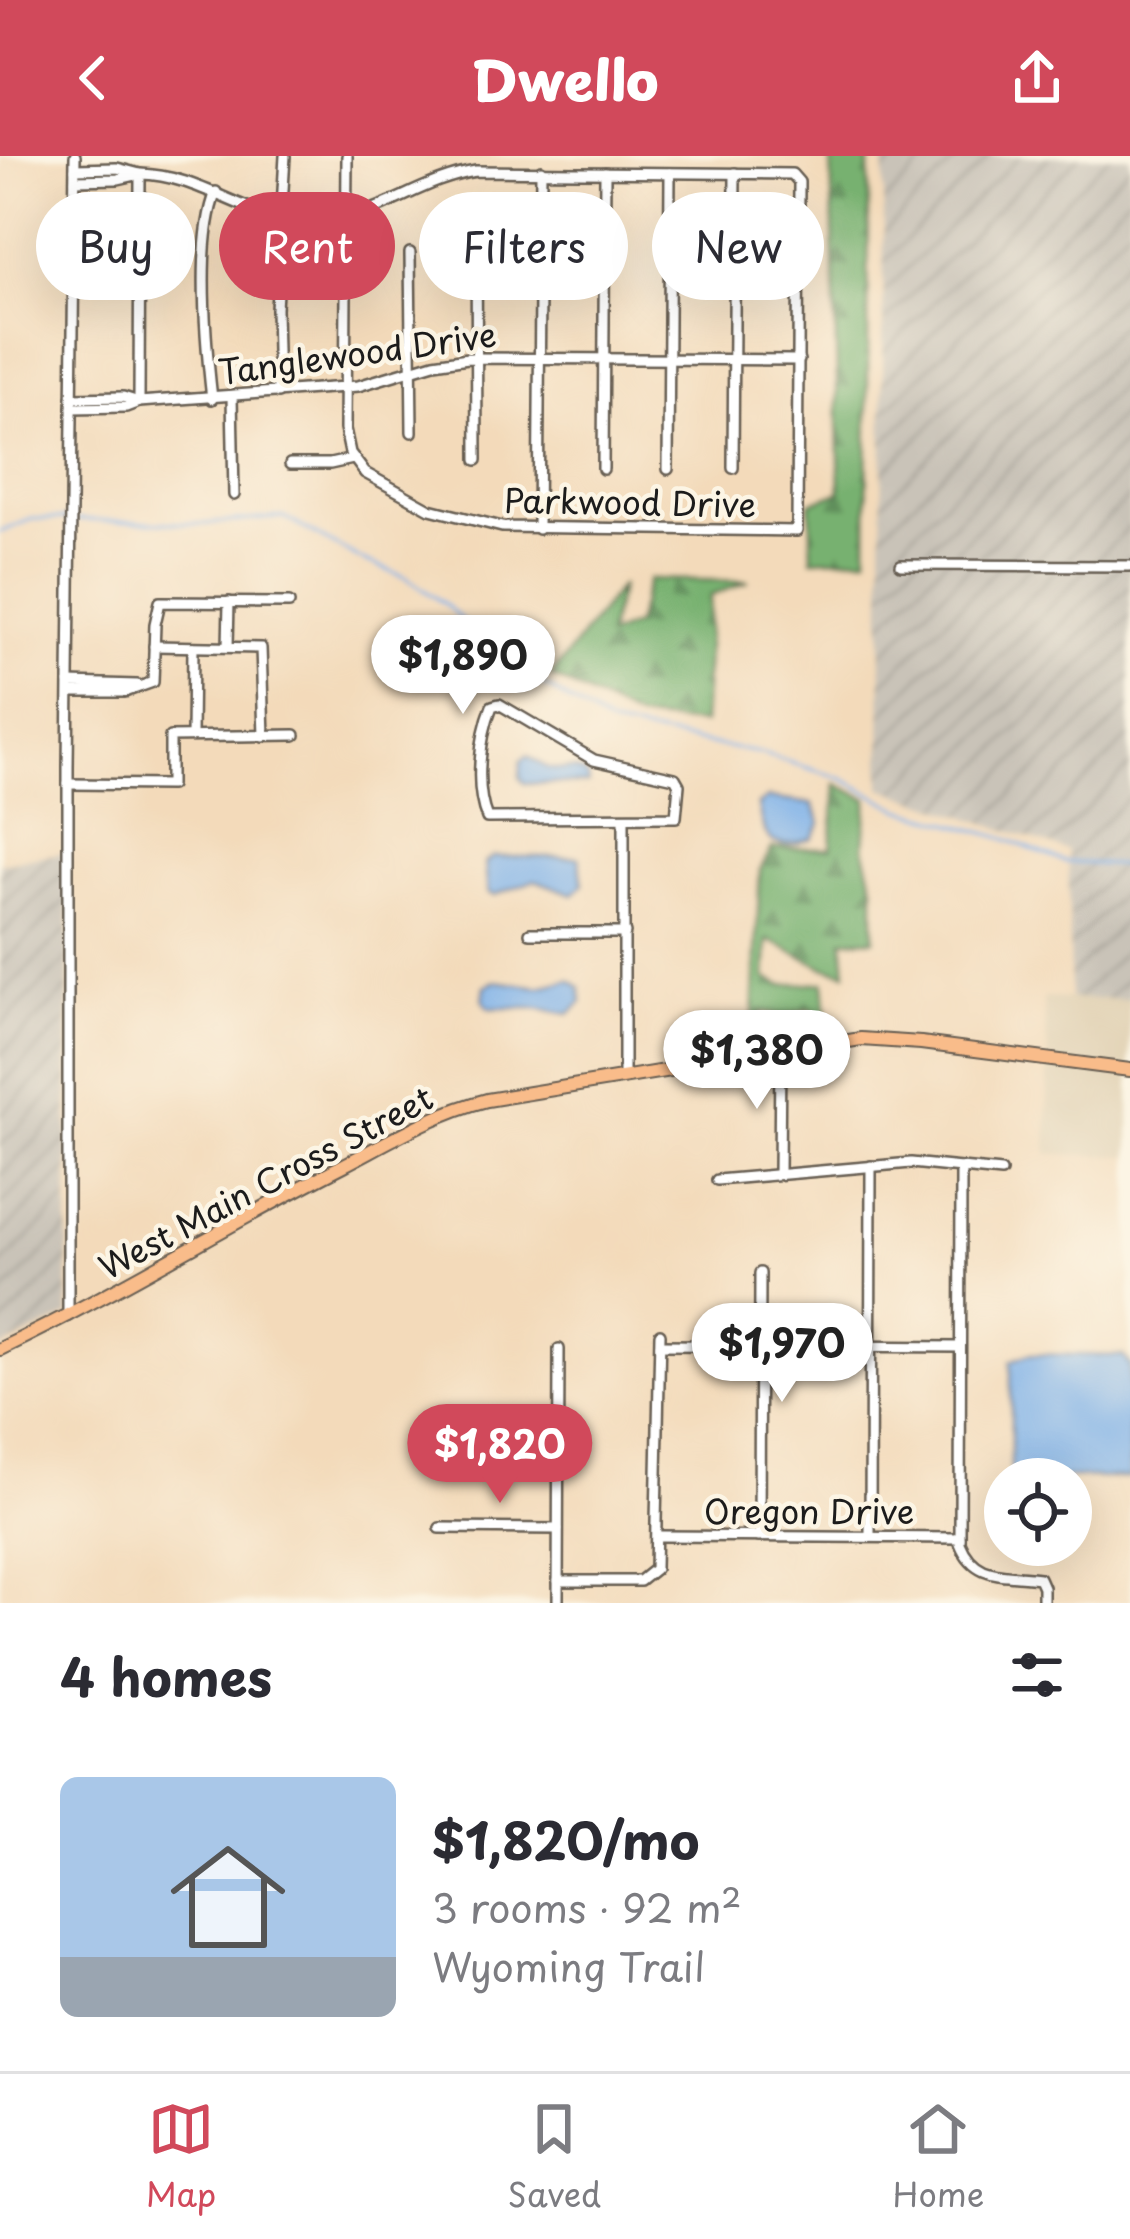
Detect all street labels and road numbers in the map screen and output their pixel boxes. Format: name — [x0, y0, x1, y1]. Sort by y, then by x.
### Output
street label: Tanglewood Drive — [215, 308, 499, 396]
street label: Parkwood Drive — [504, 474, 756, 528]
street label: West Main Cross Street — [89, 1071, 441, 1291]
street label: Oregon Drive — [704, 1485, 914, 1535]

